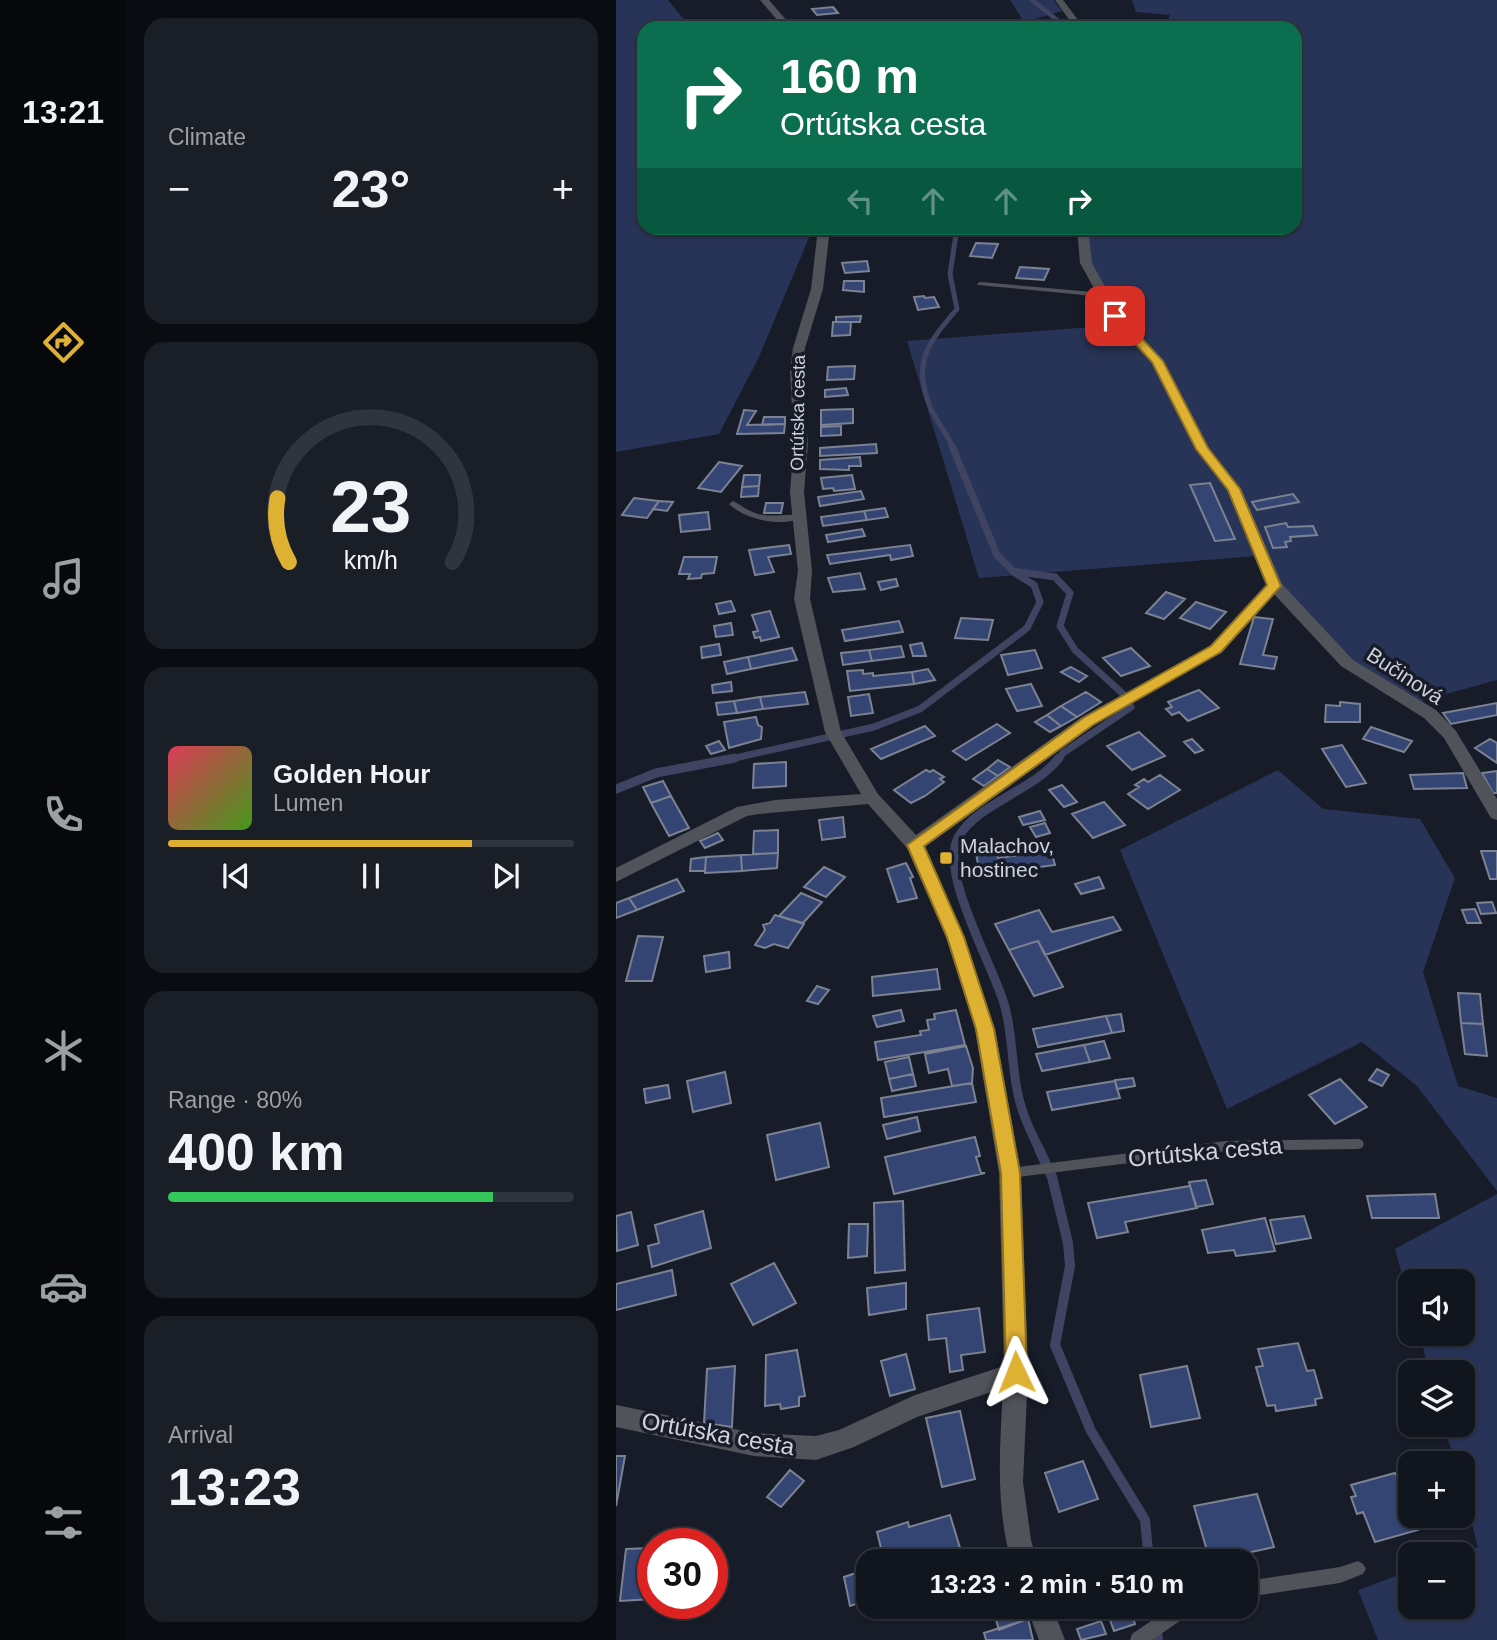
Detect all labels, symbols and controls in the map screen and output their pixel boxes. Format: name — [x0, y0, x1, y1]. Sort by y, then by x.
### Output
icon: right — [665, 49, 756, 140]
text: 160 m — [780, 49, 919, 103]
text: 13:21 — [22, 94, 104, 130]
text: Ortútska cesta — [780, 106, 986, 142]
text: Climate — [168, 124, 246, 150]
text: 23° — [332, 160, 410, 218]
text: − — [168, 168, 190, 210]
text: + — [552, 168, 574, 210]
icon: left — [841, 182, 879, 220]
icon: ahead — [914, 182, 952, 220]
icon: ahead — [987, 182, 1025, 220]
icon: right — [1060, 182, 1098, 220]
pin — [1085, 286, 1145, 346]
icon: arrive — [1096, 297, 1134, 335]
icon: directions — [39, 318, 88, 367]
street label: Ortútska cesta — [787, 354, 809, 471]
text: 23 — [331, 466, 411, 547]
text: km/h — [344, 545, 398, 573]
icon: music — [39, 554, 88, 603]
street label: Bučinová — [1363, 642, 1448, 709]
text: Golden Hour — [273, 759, 430, 789]
icon: phone — [39, 790, 88, 839]
text: Lumen — [273, 790, 343, 816]
place label: Malachov, hostinec — [960, 834, 1054, 881]
marker: Malachov, hostinec — [938, 850, 954, 866]
icon: previous — [217, 857, 255, 895]
icon: pause — [352, 857, 390, 895]
icon: next — [487, 857, 525, 895]
icon: climate — [39, 1026, 88, 1075]
text: Range · 80% — [168, 1087, 302, 1113]
text: 400 km — [168, 1123, 344, 1181]
street label: Ortútska cesta — [1127, 1131, 1284, 1172]
icon: car — [39, 1262, 88, 1311]
map controls — [1398, 1269, 1475, 1619]
button: sound — [1398, 1269, 1475, 1346]
position arrow — [979, 1335, 1053, 1409]
button: layers — [1398, 1360, 1475, 1437]
street label: Ortútska cesta — [640, 1407, 797, 1460]
text: Arrival — [168, 1422, 233, 1448]
button: + — [1398, 1451, 1475, 1528]
text: 13:23 — [168, 1458, 301, 1516]
icon: filters — [39, 1498, 88, 1547]
speed limit sign: 30 — [637, 1528, 728, 1619]
button: − — [1398, 1542, 1475, 1619]
text: 13:23 · 2 min · 510 m — [930, 1569, 1184, 1599]

